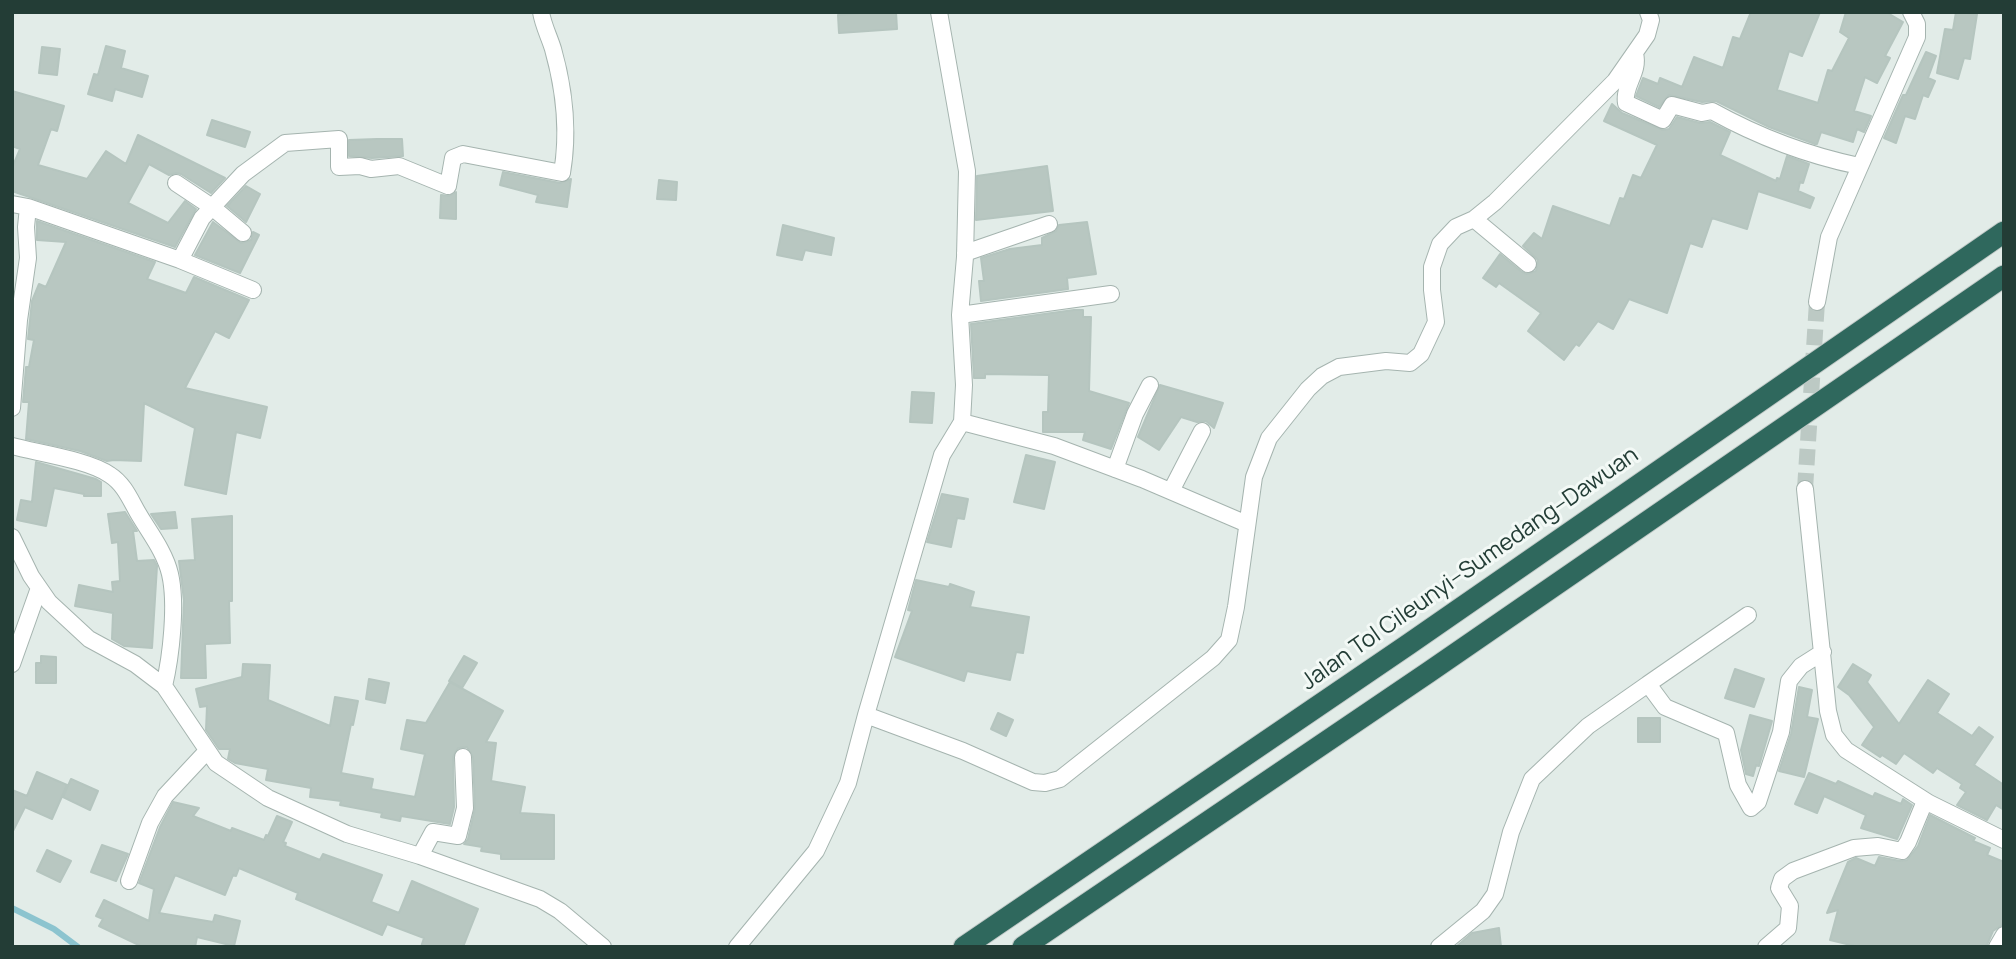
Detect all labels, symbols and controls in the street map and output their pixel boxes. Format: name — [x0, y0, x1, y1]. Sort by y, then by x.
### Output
street label: Jalan Tol Cileunyi–Sumedang–Dawuan — [1296, 442, 1644, 696]

